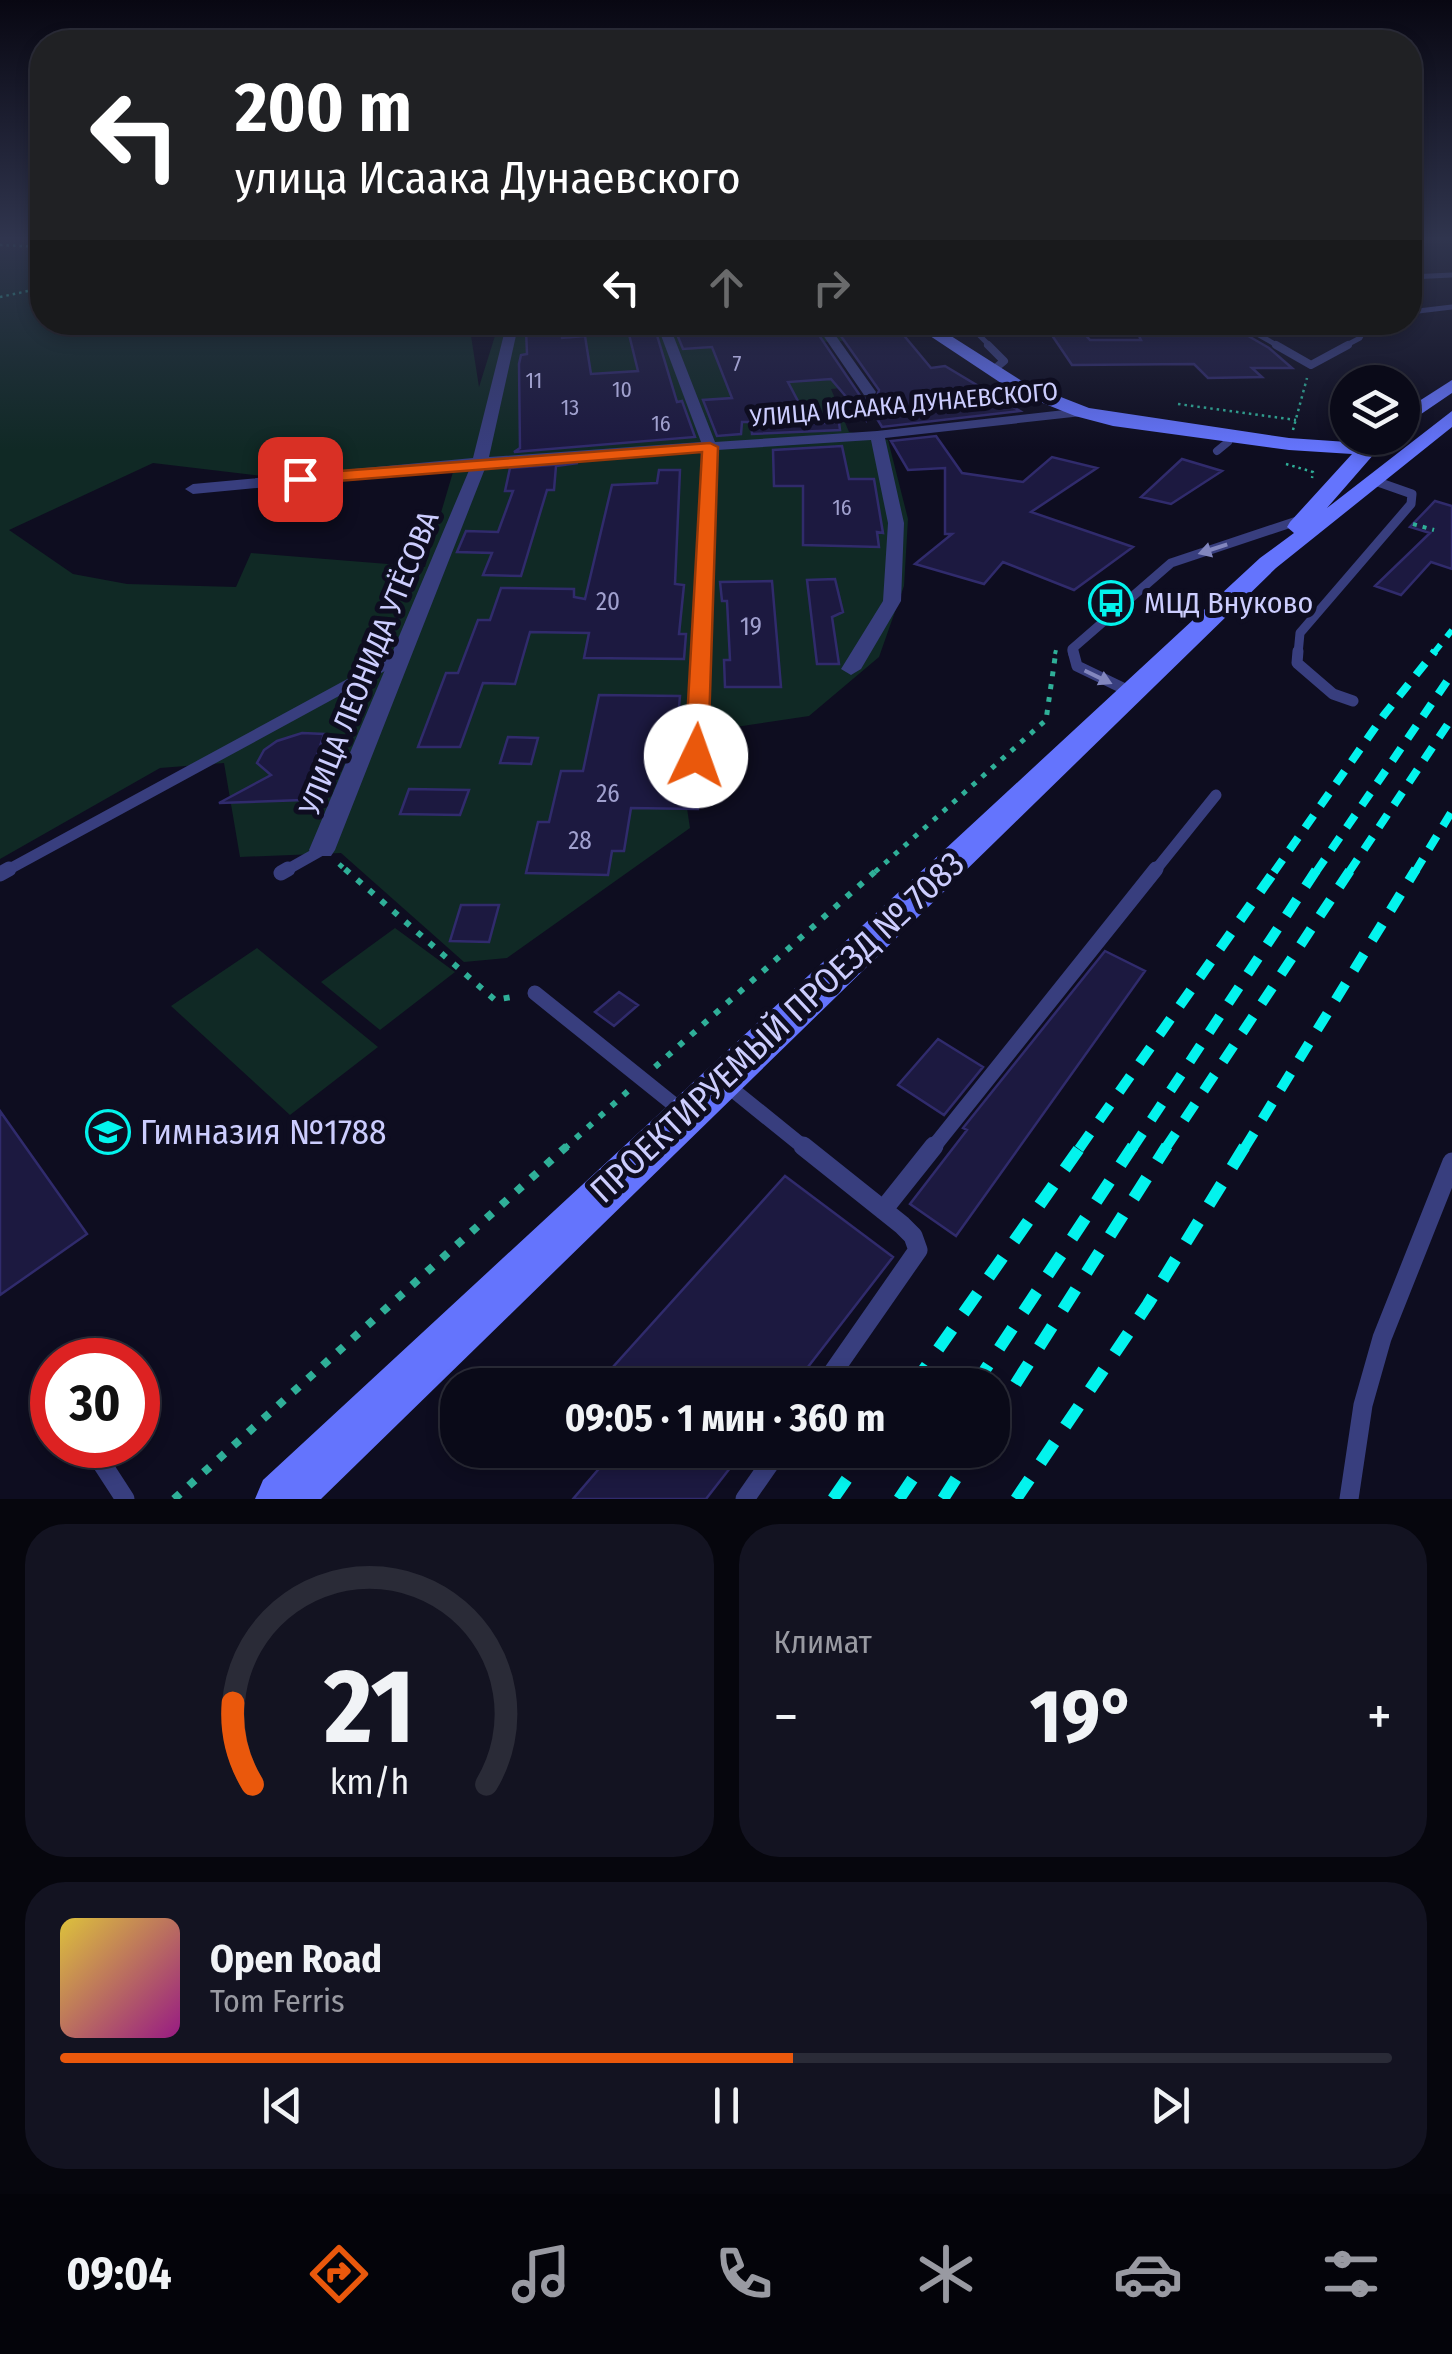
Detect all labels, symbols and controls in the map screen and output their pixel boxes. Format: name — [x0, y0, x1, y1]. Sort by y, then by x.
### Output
text: 200 m — [235, 66, 412, 150]
icon: left — [70, 70, 200, 200]
text: улица Исаака Дунаевского — [235, 151, 741, 205]
icon: left — [594, 260, 649, 315]
icon: ahead — [699, 260, 754, 315]
icon: right — [804, 260, 859, 315]
house number: 7 — [733, 350, 742, 377]
map controls — [1330, 365, 1420, 455]
button: layers — [1330, 365, 1420, 455]
house number: 11 — [526, 367, 542, 394]
house number: 10 — [612, 376, 632, 403]
street label: УЛИЦА ИСААКА ДУНАЕВСКОГО — [748, 377, 1059, 433]
house number: 13 — [561, 394, 579, 421]
house number: 16 — [651, 410, 671, 437]
pin — [258, 437, 343, 522]
icon: arrive — [273, 452, 328, 507]
house number: 16 — [832, 494, 852, 521]
street label: УЛИЦА ЛЕОНИДА УТЁСОВА — [291, 506, 447, 821]
one-way arrow — [1197, 542, 1227, 557]
bus stop icon: МЦД Внуково — [1088, 580, 1134, 626]
place label: МЦД Внуково — [1144, 585, 1313, 621]
house number: 20 — [596, 587, 620, 617]
house number: 19 — [740, 612, 762, 642]
one-way arrow — [1083, 669, 1112, 686]
position arrow — [644, 704, 748, 808]
house number: 26 — [596, 779, 620, 809]
house number: 28 — [568, 826, 592, 856]
street label: ПРОЕКТИРУЕМЫЙ ПРОЕЗД № 7083 — [581, 843, 973, 1211]
school or university icon: Гимназия №1788 — [85, 1109, 131, 1155]
place label: Гимназия №1788 — [140, 1111, 386, 1153]
speed limit sign: 30 — [30, 1338, 160, 1468]
text: 09:05 · 1 мин · 360 m — [565, 1395, 885, 1441]
text: Климат — [774, 1623, 872, 1661]
text: 21 — [323, 1645, 414, 1770]
text: 19° — [1030, 1672, 1135, 1762]
text: − — [774, 1684, 798, 1750]
text: + — [1367, 1684, 1392, 1750]
text: km/h — [329, 1761, 409, 1803]
text: Open Road — [210, 1936, 382, 1982]
text: Tom Ferris — [210, 1982, 345, 2020]
icon: previous — [255, 2078, 310, 2133]
icon: pause — [699, 2078, 754, 2133]
icon: next — [1143, 2078, 1198, 2133]
icon: directions — [304, 2239, 374, 2309]
icon: music — [506, 2239, 576, 2309]
icon: phone — [709, 2239, 779, 2309]
icon: climate — [911, 2239, 981, 2309]
icon: car — [1113, 2239, 1183, 2309]
icon: filters — [1316, 2239, 1386, 2309]
text: 09:04 — [66, 2247, 172, 2301]

